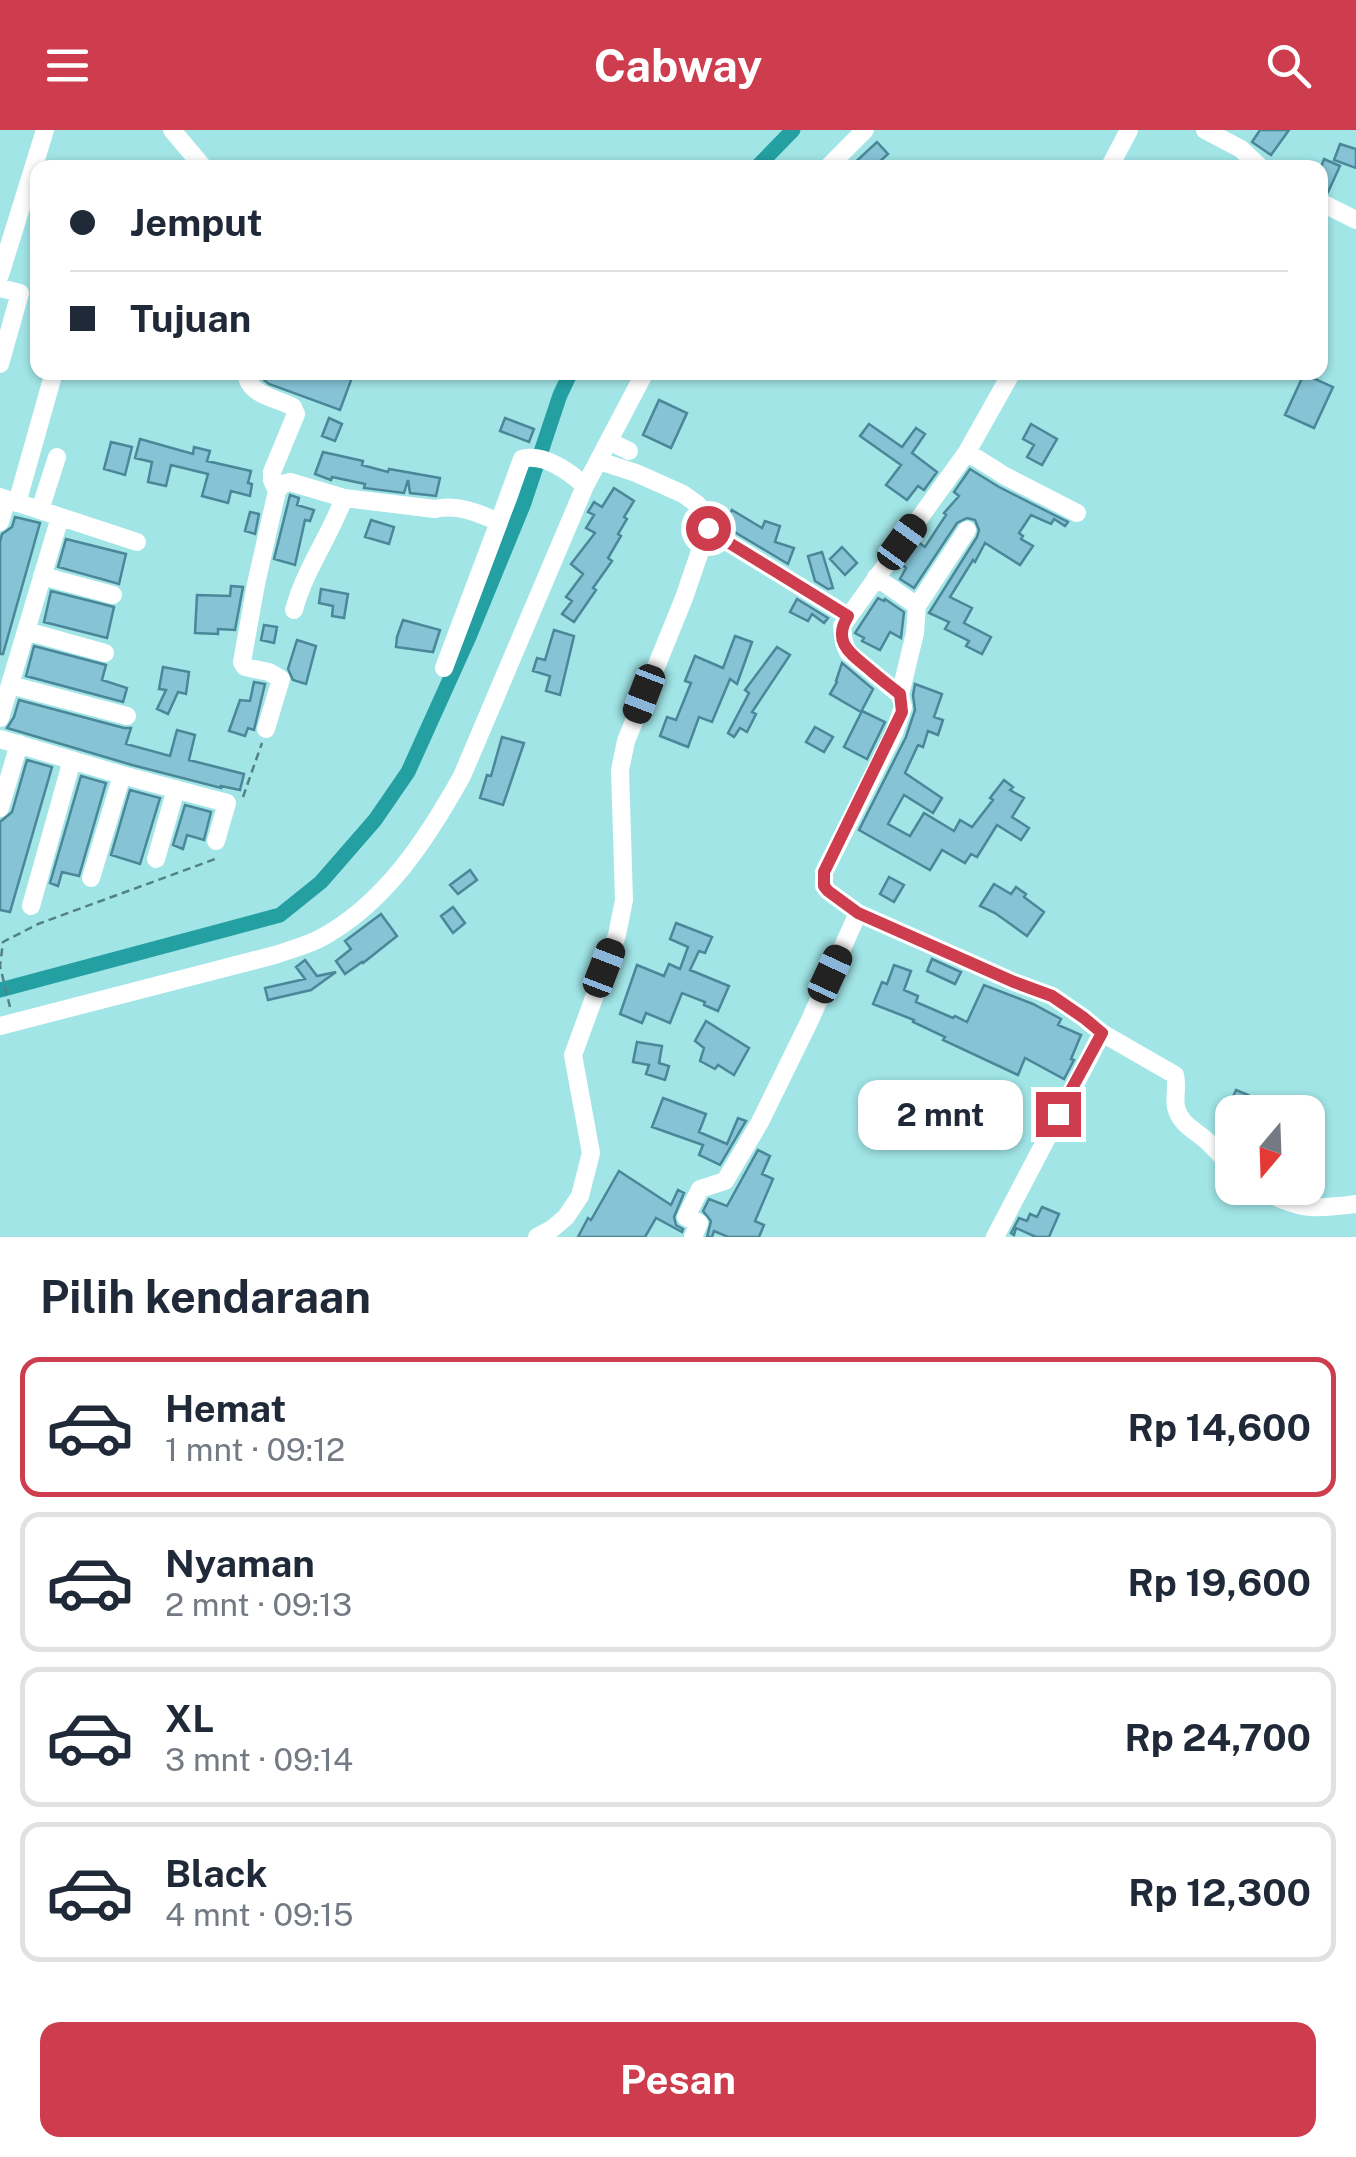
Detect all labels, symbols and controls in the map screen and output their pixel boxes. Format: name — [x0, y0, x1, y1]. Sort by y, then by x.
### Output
icon: menu — [40, 38, 95, 93]
icon: search — [1261, 38, 1316, 93]
text: Cabway — [594, 39, 762, 92]
text: Jemput — [130, 200, 263, 245]
text: Tujuan — [130, 296, 251, 341]
route start — [686, 506, 731, 551]
car — [872, 509, 932, 575]
car — [619, 661, 669, 727]
car — [579, 935, 629, 1001]
car — [804, 940, 856, 1008]
callout: 2 mnt — [858, 1079, 1023, 1149]
route end — [1036, 1092, 1081, 1137]
north arrow — [1215, 1095, 1325, 1205]
map controls — [1215, 1095, 1325, 1205]
text: 2 mnt — [897, 1096, 984, 1133]
text: Pilih kendaraan — [40, 1270, 371, 1323]
icon: car — [45, 1382, 135, 1472]
text: Hemat — [165, 1386, 286, 1431]
text: Rp 14,600 — [1128, 1405, 1311, 1450]
text: 1 mnt · 09:12 — [165, 1431, 345, 1468]
icon: car — [45, 1537, 135, 1627]
text: Nyaman — [165, 1541, 315, 1586]
text: Rp 19,600 — [1127, 1560, 1311, 1605]
text: 2 mnt · 09:13 — [165, 1586, 352, 1623]
icon: car — [45, 1692, 135, 1782]
text: XL — [165, 1696, 214, 1741]
text: Rp 24,700 — [1124, 1715, 1311, 1760]
text: 3 mnt · 09:14 — [165, 1741, 353, 1778]
icon: car — [45, 1847, 135, 1937]
text: Black — [165, 1851, 268, 1896]
text: Rp 12,300 — [1128, 1870, 1311, 1915]
text: 4 mnt · 09:15 — [165, 1896, 354, 1933]
button: Pesan — [40, 2022, 1316, 2137]

